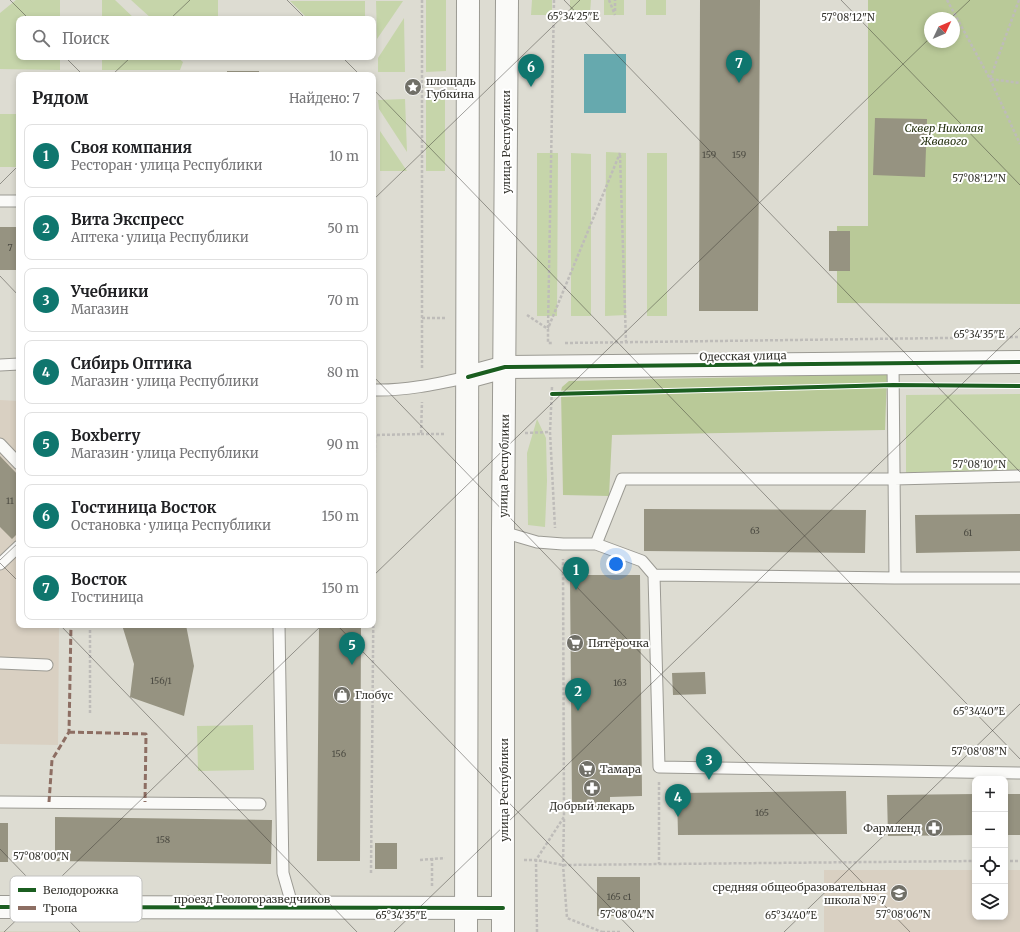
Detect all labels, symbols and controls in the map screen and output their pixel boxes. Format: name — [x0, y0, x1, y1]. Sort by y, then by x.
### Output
text: 65°34'25"E — [547, 10, 599, 23]
text: 57°08'12"N — [821, 11, 875, 24]
north arrow — [924, 12, 960, 48]
search box — [16, 16, 376, 60]
icon: search — [30, 27, 52, 49]
text: Поиск — [62, 29, 109, 48]
pin: 7 — [726, 50, 752, 83]
pin: 6 — [518, 54, 544, 87]
place label: площадь Губкина — [426, 74, 476, 101]
place icon: площадь Губкина — [403, 77, 423, 97]
text: Рядом — [32, 87, 88, 109]
text: Найдено: 7 — [289, 90, 360, 107]
street label: улица Республики — [499, 90, 513, 194]
park label: Сквер Николая Жвавого — [904, 121, 984, 148]
text: Своя компания — [71, 138, 192, 157]
text: 1 — [43, 148, 49, 165]
text: 10 m — [329, 148, 359, 165]
house number: 159 — [702, 149, 716, 160]
house number: 159 — [732, 149, 746, 160]
text: Ресторан · улица Республики — [71, 157, 262, 174]
text: 57°08'12"N — [952, 172, 1006, 185]
text: Вита Экспресс — [71, 210, 184, 229]
text: 2 — [42, 220, 50, 237]
text: 50 m — [327, 220, 359, 237]
text: Аптека · улица Республики — [71, 229, 249, 246]
house number: 7 — [7, 242, 13, 253]
text: Учебники — [71, 282, 149, 301]
text: 3 — [42, 292, 50, 309]
text: 70 m — [328, 292, 359, 309]
text: Магазин — [71, 301, 129, 318]
text: 65°34'35"E — [953, 328, 1005, 341]
street label: Одесская улица — [699, 348, 787, 364]
text: Сибирь Оптика — [71, 354, 192, 373]
text: 4 — [42, 364, 50, 381]
text: 80 m — [327, 364, 359, 381]
text: Магазин · улица Республики — [71, 373, 259, 390]
street label: улица Республики — [496, 414, 512, 518]
text: Boxberry — [71, 426, 140, 445]
text: 5 — [42, 436, 50, 453]
text: 90 m — [327, 436, 359, 453]
text: Магазин · улица Республики — [71, 445, 259, 462]
text: 57°08'10"N — [952, 458, 1006, 471]
house number: 11 — [6, 495, 14, 506]
text: Гостиница Восток — [71, 498, 216, 517]
text: 6 — [42, 508, 50, 525]
text: 150 m — [322, 508, 359, 525]
text: Остановка · улица Республики — [71, 517, 271, 534]
house number: 63 — [750, 525, 760, 536]
house number: 61 — [964, 527, 972, 538]
your location — [606, 554, 626, 574]
pin: 1 — [563, 557, 589, 590]
text: Восток — [71, 570, 127, 589]
text: 7 — [42, 580, 50, 597]
text: 150 m — [322, 580, 359, 597]
text: Гостиница — [71, 589, 144, 606]
pin: 5 — [339, 632, 365, 665]
supermarket icon: Пятёрочка — [565, 633, 585, 653]
place label: Пятёрочка — [588, 636, 649, 650]
house number: 156/1 — [150, 675, 172, 686]
house number: 163 — [613, 677, 627, 688]
pin: 2 — [565, 678, 591, 711]
shop icon: Глобус — [332, 685, 352, 705]
place label: Глобус — [355, 688, 393, 702]
text: 65°34'40"E — [953, 705, 1006, 718]
street label: улица Республики — [497, 738, 511, 842]
text: 57°08'08"N — [951, 745, 1007, 758]
pin: 3 — [696, 747, 722, 780]
house number: 156 — [332, 748, 347, 759]
supermarket icon: Тамара — [577, 759, 597, 779]
place label: Тамара — [600, 762, 641, 776]
map controls — [972, 776, 1008, 920]
button: + — [972, 776, 1008, 812]
pharmacy icon: Добрый лекарь — [582, 778, 602, 798]
pin: 4 — [665, 784, 691, 817]
place label: Добрый лекарь — [549, 799, 635, 813]
house number: 165 — [755, 807, 769, 818]
button: − — [972, 812, 1008, 848]
pharmacy icon: Фармленд — [924, 818, 944, 838]
place label: Фармленд — [863, 821, 921, 835]
house number: 158 — [156, 834, 170, 845]
button: locate — [972, 848, 1008, 884]
text: 57°08'00"N — [13, 850, 69, 863]
legend — [10, 876, 142, 922]
place label: средняя общеобразовательная школа № 7 — [712, 880, 886, 907]
text: Велодорожка — [43, 883, 118, 897]
school or university icon: средняя общеобразовательная школа № 7 — [889, 883, 909, 903]
button: layers — [972, 884, 1008, 920]
house number: 165 с1 — [607, 891, 631, 902]
street label: проезд Геологоразведчиков — [174, 892, 331, 906]
text: Тропа — [43, 901, 77, 915]
text: 57°08'04"N — [600, 908, 655, 921]
text: 57°08'06"N — [876, 908, 931, 921]
text: 65°34'35"E — [375, 909, 427, 922]
text: 65°34'40"E — [765, 909, 818, 922]

